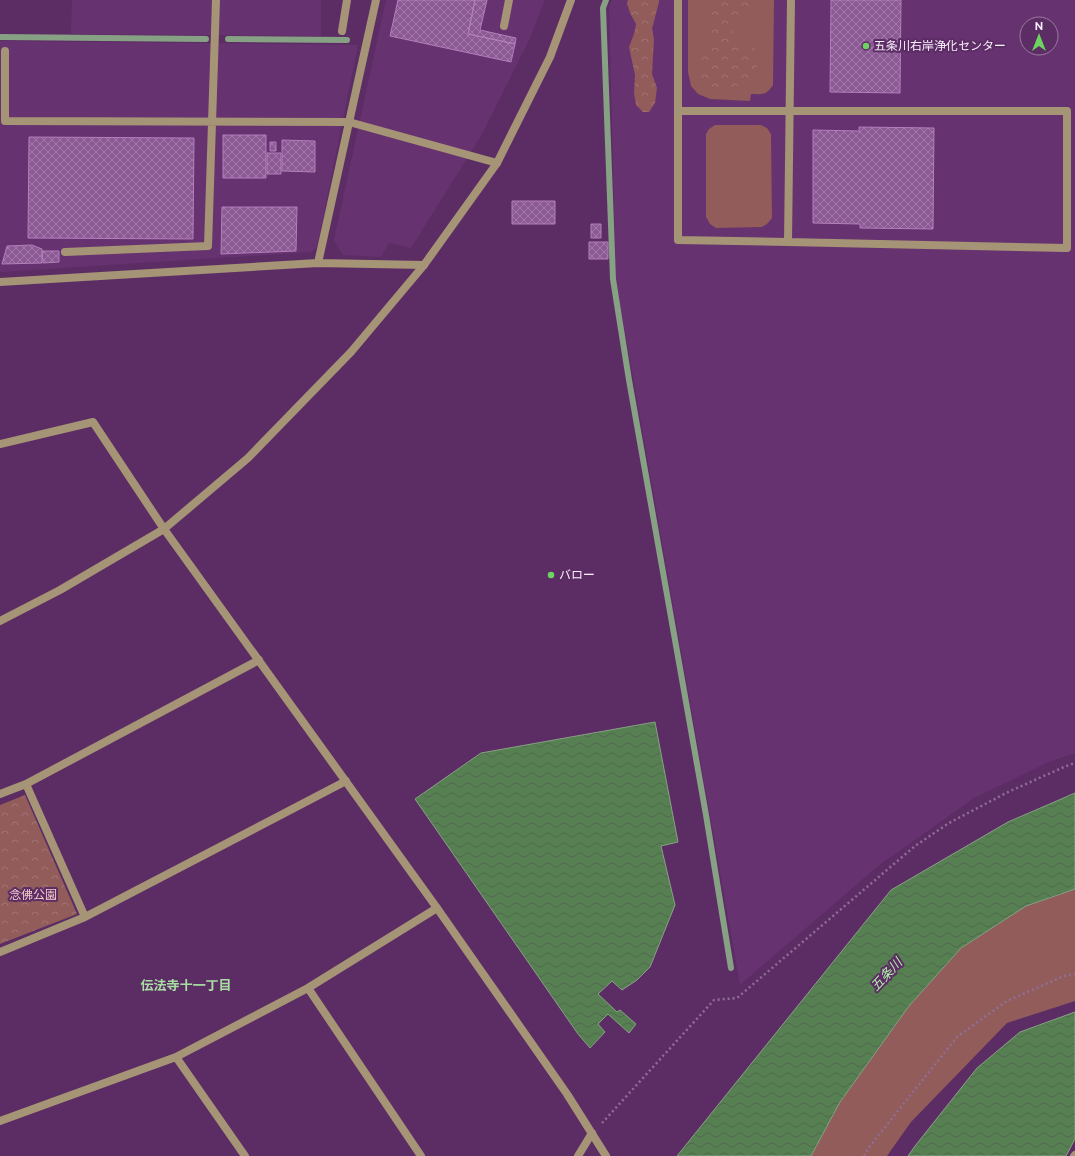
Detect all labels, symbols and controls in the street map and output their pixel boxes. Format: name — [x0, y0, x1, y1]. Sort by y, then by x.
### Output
north arrow — [1019, 16, 1059, 56]
text: N — [1035, 20, 1043, 33]
place label: 五条川右岸浄化センター — [874, 39, 1006, 53]
marker: 五条川右岸浄化センター — [861, 41, 871, 51]
place label: バロー — [559, 568, 595, 582]
marker: バロー — [546, 570, 556, 580]
park label: 念佛公園 — [9, 888, 57, 902]
water label: 五条川 — [868, 954, 907, 994]
district label: 伝法寺十一丁目 — [140, 978, 232, 993]

